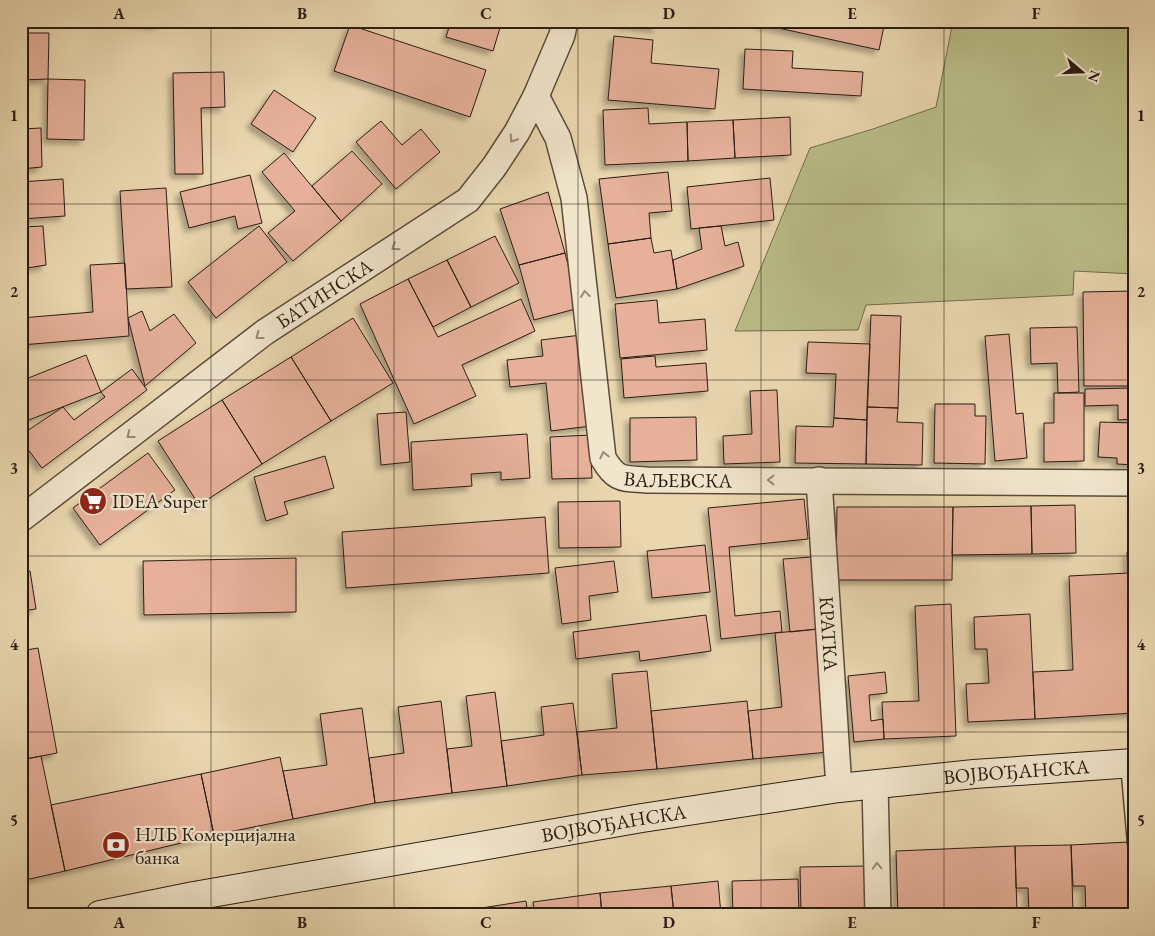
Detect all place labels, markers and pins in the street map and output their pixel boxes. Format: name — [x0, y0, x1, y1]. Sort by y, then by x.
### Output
supermarket icon: IDEA Super — [78, 486, 108, 516]
place label: IDEA Super — [112, 488, 208, 514]
place label: НЛБ Комерцијална банка — [135, 821, 296, 870]
bank icon: НЛБ Комерцијална банка — [101, 830, 131, 860]

